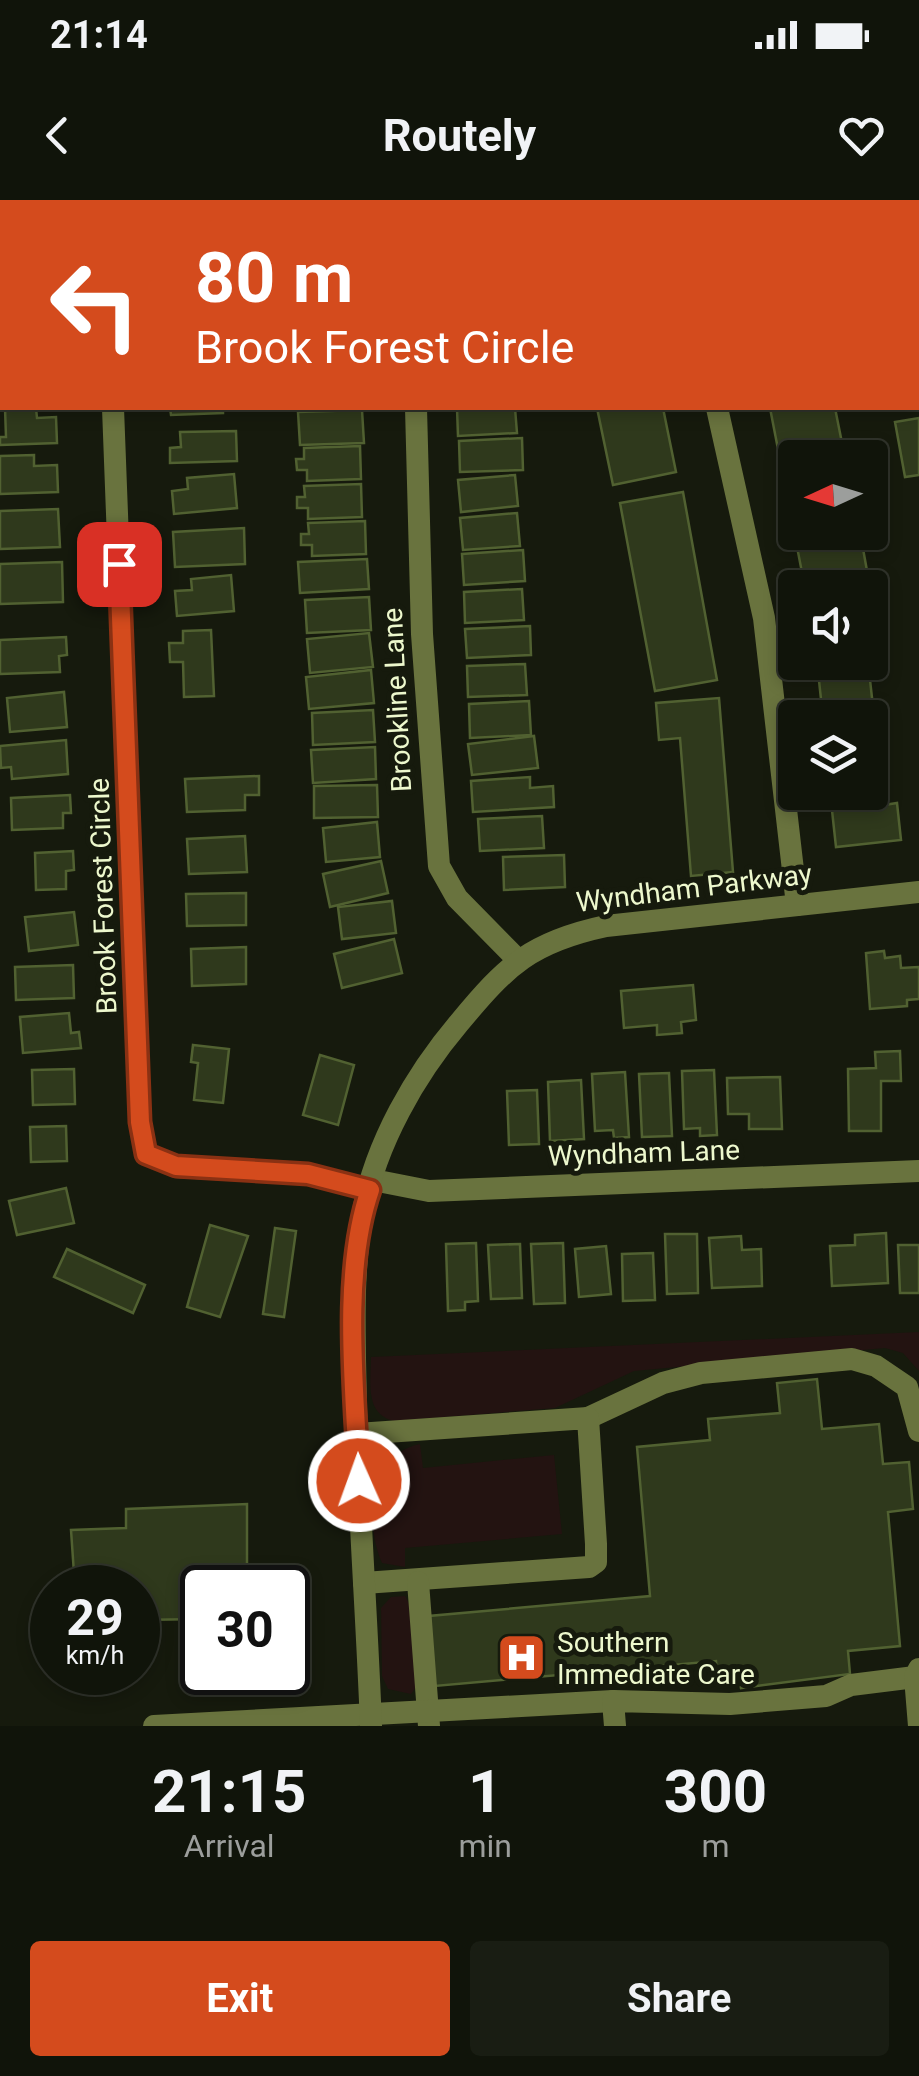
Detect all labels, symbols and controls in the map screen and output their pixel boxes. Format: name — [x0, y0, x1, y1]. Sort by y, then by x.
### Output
text: 21:14 — [50, 13, 148, 57]
icon: back — [30, 108, 85, 163]
icon: heart — [834, 108, 889, 163]
text: Routely — [383, 109, 536, 162]
text: 80 m — [195, 237, 353, 319]
icon: left — [30, 240, 160, 370]
text: Brook Forest Circle — [195, 321, 574, 374]
north arrow — [778, 440, 888, 550]
map controls — [778, 440, 888, 810]
pin — [77, 522, 162, 607]
icon: arrive — [92, 537, 147, 592]
button: sound — [778, 570, 888, 680]
street label: Brookline Lane — [376, 607, 418, 793]
button: layers — [778, 700, 888, 810]
street label: Brook Forest Circle — [82, 777, 124, 1015]
street label: Wyndham Parkway — [574, 857, 814, 919]
street label: Wyndham Lane — [547, 1133, 741, 1173]
position arrow — [307, 1429, 411, 1533]
speed limit sign: 30 — [180, 1565, 310, 1695]
text: 29 — [66, 1589, 124, 1647]
place label: Southern Immediate Care — [557, 1626, 755, 1691]
hospital icon: Southern Immediate Care — [496, 1632, 548, 1684]
text: km/h — [66, 1641, 124, 1670]
text: 21:15 — [152, 1756, 307, 1827]
text: 1 — [468, 1756, 502, 1827]
text: 300 — [664, 1756, 767, 1827]
text: Arrival — [184, 1827, 275, 1865]
text: min — [458, 1827, 512, 1865]
text: m — [701, 1827, 729, 1865]
button: Exit — [30, 1941, 450, 2056]
button: Share — [470, 1941, 889, 2056]

